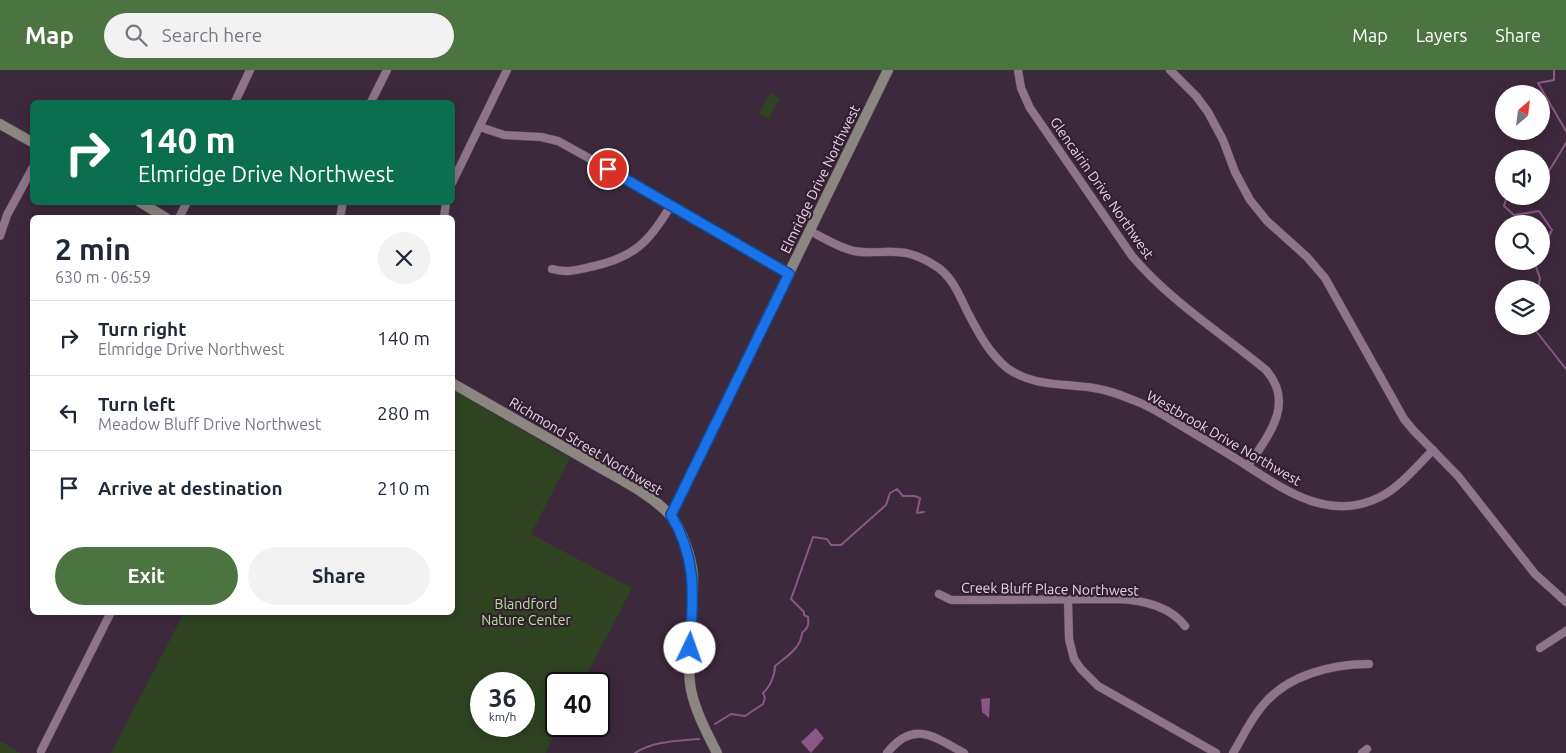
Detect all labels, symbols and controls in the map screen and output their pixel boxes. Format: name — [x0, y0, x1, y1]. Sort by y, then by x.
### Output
search box — [104, 13, 454, 58]
icon: search — [122, 21, 150, 49]
text: Map — [25, 22, 74, 49]
text: Search here — [162, 24, 262, 46]
text: Map — [1352, 25, 1388, 45]
text: Layers — [1416, 25, 1467, 45]
text: Share — [1495, 25, 1541, 45]
north arrow — [1495, 85, 1550, 140]
map controls — [1495, 85, 1550, 335]
street label: Elmridge Drive Northwest — [777, 102, 863, 256]
street label: Glencairin Drive Northwest — [1047, 114, 1157, 262]
icon: right — [55, 120, 120, 185]
text: 140 m — [138, 120, 236, 160]
pin — [587, 148, 629, 190]
button: sound — [1495, 150, 1550, 205]
icon: arrive — [594, 155, 622, 183]
text: Elmridge Drive Northwest — [138, 161, 394, 186]
button: search — [1495, 215, 1550, 270]
text: 2 min — [55, 232, 131, 266]
button: close — [378, 232, 430, 284]
text: 630 m · 06:59 — [55, 268, 151, 286]
button: layers — [1495, 280, 1550, 335]
text: Turn right — [98, 318, 186, 340]
icon: right — [55, 324, 83, 352]
text: 140 m — [377, 327, 430, 349]
text: Elmridge Drive Northwest — [98, 340, 284, 358]
street label: Westbrook Drive Northwest — [1144, 387, 1304, 489]
text: Turn left — [98, 393, 176, 415]
street label: Richmond Street Northwest — [507, 394, 666, 498]
icon: left — [55, 399, 83, 427]
text: 280 m — [377, 402, 430, 424]
text: Meadow Bluff Drive Northwest — [98, 415, 321, 433]
icon: arrive — [55, 474, 83, 502]
text: Arrive at destination — [98, 477, 283, 499]
text: 210 m — [377, 477, 430, 499]
button: Exit — [55, 547, 238, 605]
button: Share — [248, 547, 430, 605]
street label: Creek Bluff Place Northwest — [961, 579, 1140, 599]
park label: Blandford Nature Center — [481, 596, 572, 628]
position arrow — [663, 621, 715, 673]
speed limit sign: 40 — [545, 672, 610, 737]
text: 36 — [488, 684, 517, 712]
text: km/h — [489, 710, 516, 723]

